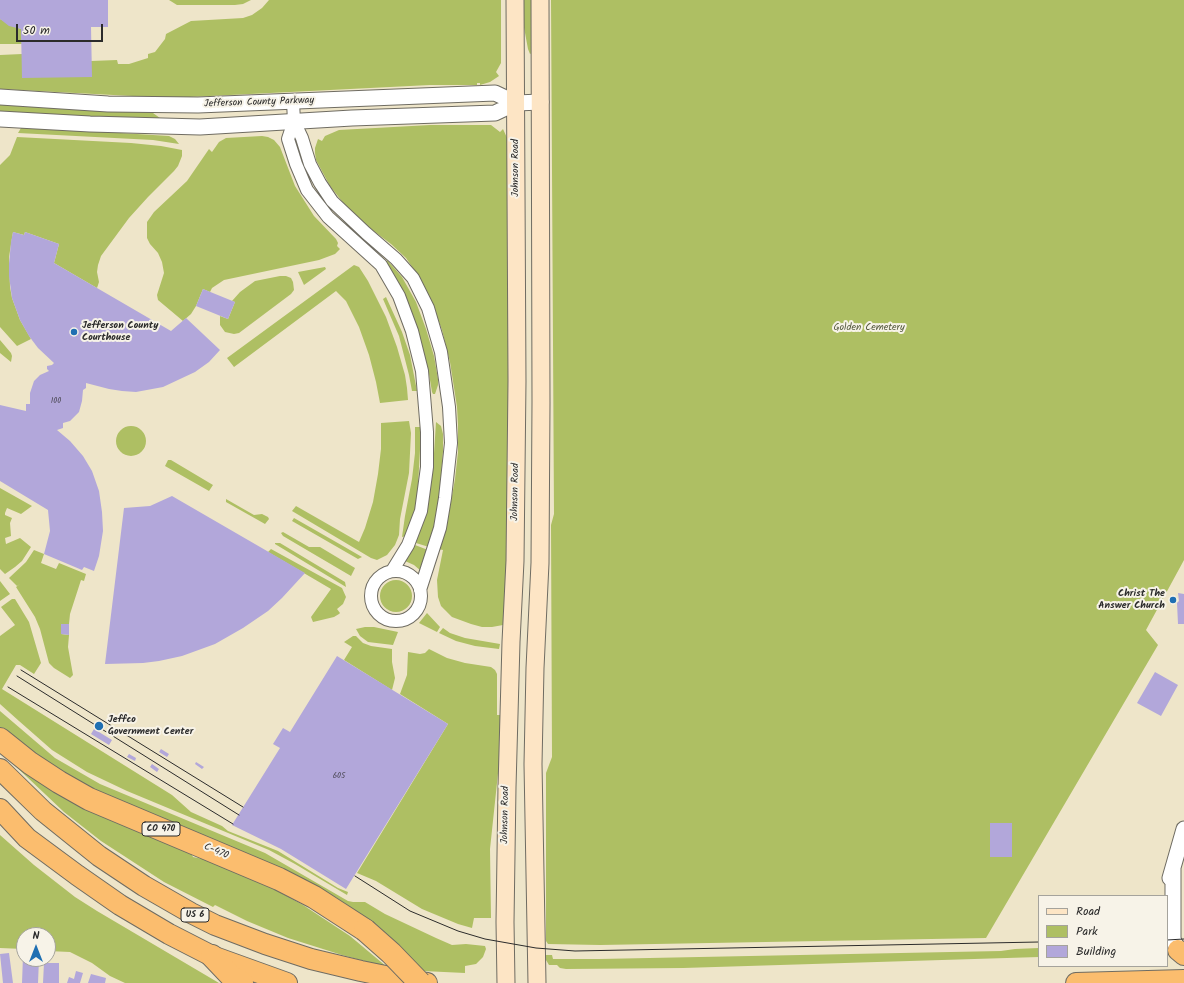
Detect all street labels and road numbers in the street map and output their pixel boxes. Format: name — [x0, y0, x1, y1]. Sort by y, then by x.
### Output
street label: Jefferson County Parkway — [204, 95, 314, 111]
street label: Johnson Road — [510, 139, 522, 197]
street label: Johnson Road — [509, 463, 523, 521]
street label: Johnson Road — [499, 786, 513, 844]
road number: CO 470 — [142, 822, 180, 836]
street label: C-470 — [202, 841, 230, 863]
road number: US 6 — [181, 908, 209, 922]

